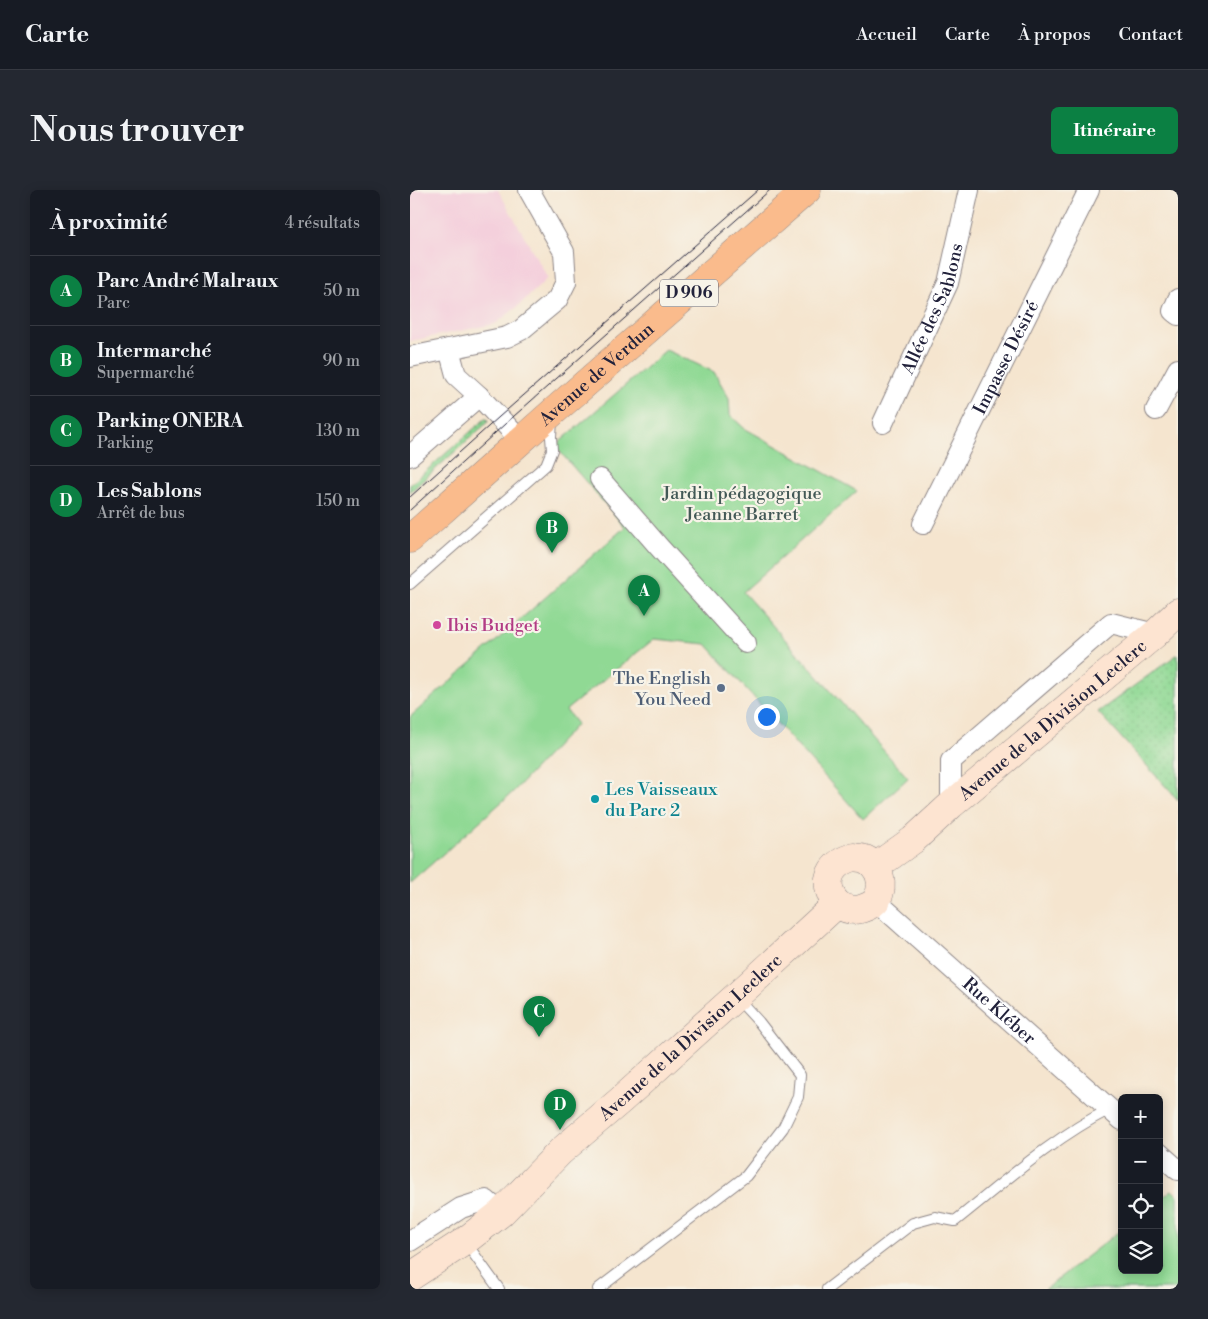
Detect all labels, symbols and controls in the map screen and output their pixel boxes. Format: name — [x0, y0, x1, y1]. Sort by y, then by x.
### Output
text: Carte — [25, 20, 89, 50]
text: Accueil — [856, 23, 917, 46]
text: Carte — [945, 23, 990, 46]
text: À propos — [1018, 23, 1091, 46]
text: Contact — [1119, 23, 1183, 46]
button: Itinéraire — [1051, 107, 1178, 154]
text: Nous trouver — [30, 109, 245, 152]
text: À proximité — [50, 210, 167, 236]
text: 4 résultats — [285, 213, 360, 233]
street label: Allée des Sablons — [895, 241, 968, 379]
text: Parc André Malraux — [97, 269, 279, 293]
road number: D 906 — [660, 280, 718, 306]
text: A — [60, 281, 72, 301]
text: 50 m — [323, 281, 360, 301]
text: Parc — [97, 293, 130, 313]
street label: Impasse Désiré — [968, 297, 1044, 418]
street label: Avenue de Verdun — [533, 317, 659, 431]
text: Intermarché — [97, 339, 212, 363]
text: B — [60, 351, 72, 371]
text: 90 m — [322, 351, 360, 371]
text: Supermarché — [97, 363, 194, 383]
text: Parking ONERA — [97, 409, 243, 433]
text: C — [60, 421, 72, 441]
text: 130 m — [316, 421, 360, 441]
text: Parking — [97, 433, 153, 453]
text: Les Sablons — [97, 479, 202, 503]
park label: Jardin pédagogique Jeanne Barret — [662, 482, 821, 526]
text: D — [60, 491, 72, 511]
text: 150 m — [316, 491, 360, 511]
text: Arrêt de bus — [97, 503, 185, 523]
pin: B — [536, 512, 568, 553]
pin: A — [628, 575, 660, 616]
place label: Ibis Budget — [447, 614, 540, 637]
marker: Ibis Budget — [431, 619, 443, 631]
street label: Avenue de la Division Leclerc — [953, 634, 1152, 806]
place label: The English You Need — [613, 667, 712, 711]
marker: The English You Need — [715, 682, 727, 694]
your location — [754, 704, 780, 730]
place label: Les Vaisseaux du Parc 2 — [605, 778, 718, 822]
marker: Les Vaisseaux du Parc 2 — [589, 793, 601, 805]
street label: Avenue de la Division Leclerc — [593, 949, 787, 1126]
street label: Rue Kléber — [958, 972, 1041, 1049]
pin: C — [523, 996, 555, 1037]
pin: D — [544, 1089, 576, 1130]
map controls — [1118, 1094, 1163, 1274]
button: + — [1118, 1094, 1163, 1139]
button: − — [1118, 1139, 1163, 1184]
button: locate — [1118, 1184, 1163, 1229]
button: layers — [1118, 1229, 1163, 1274]

